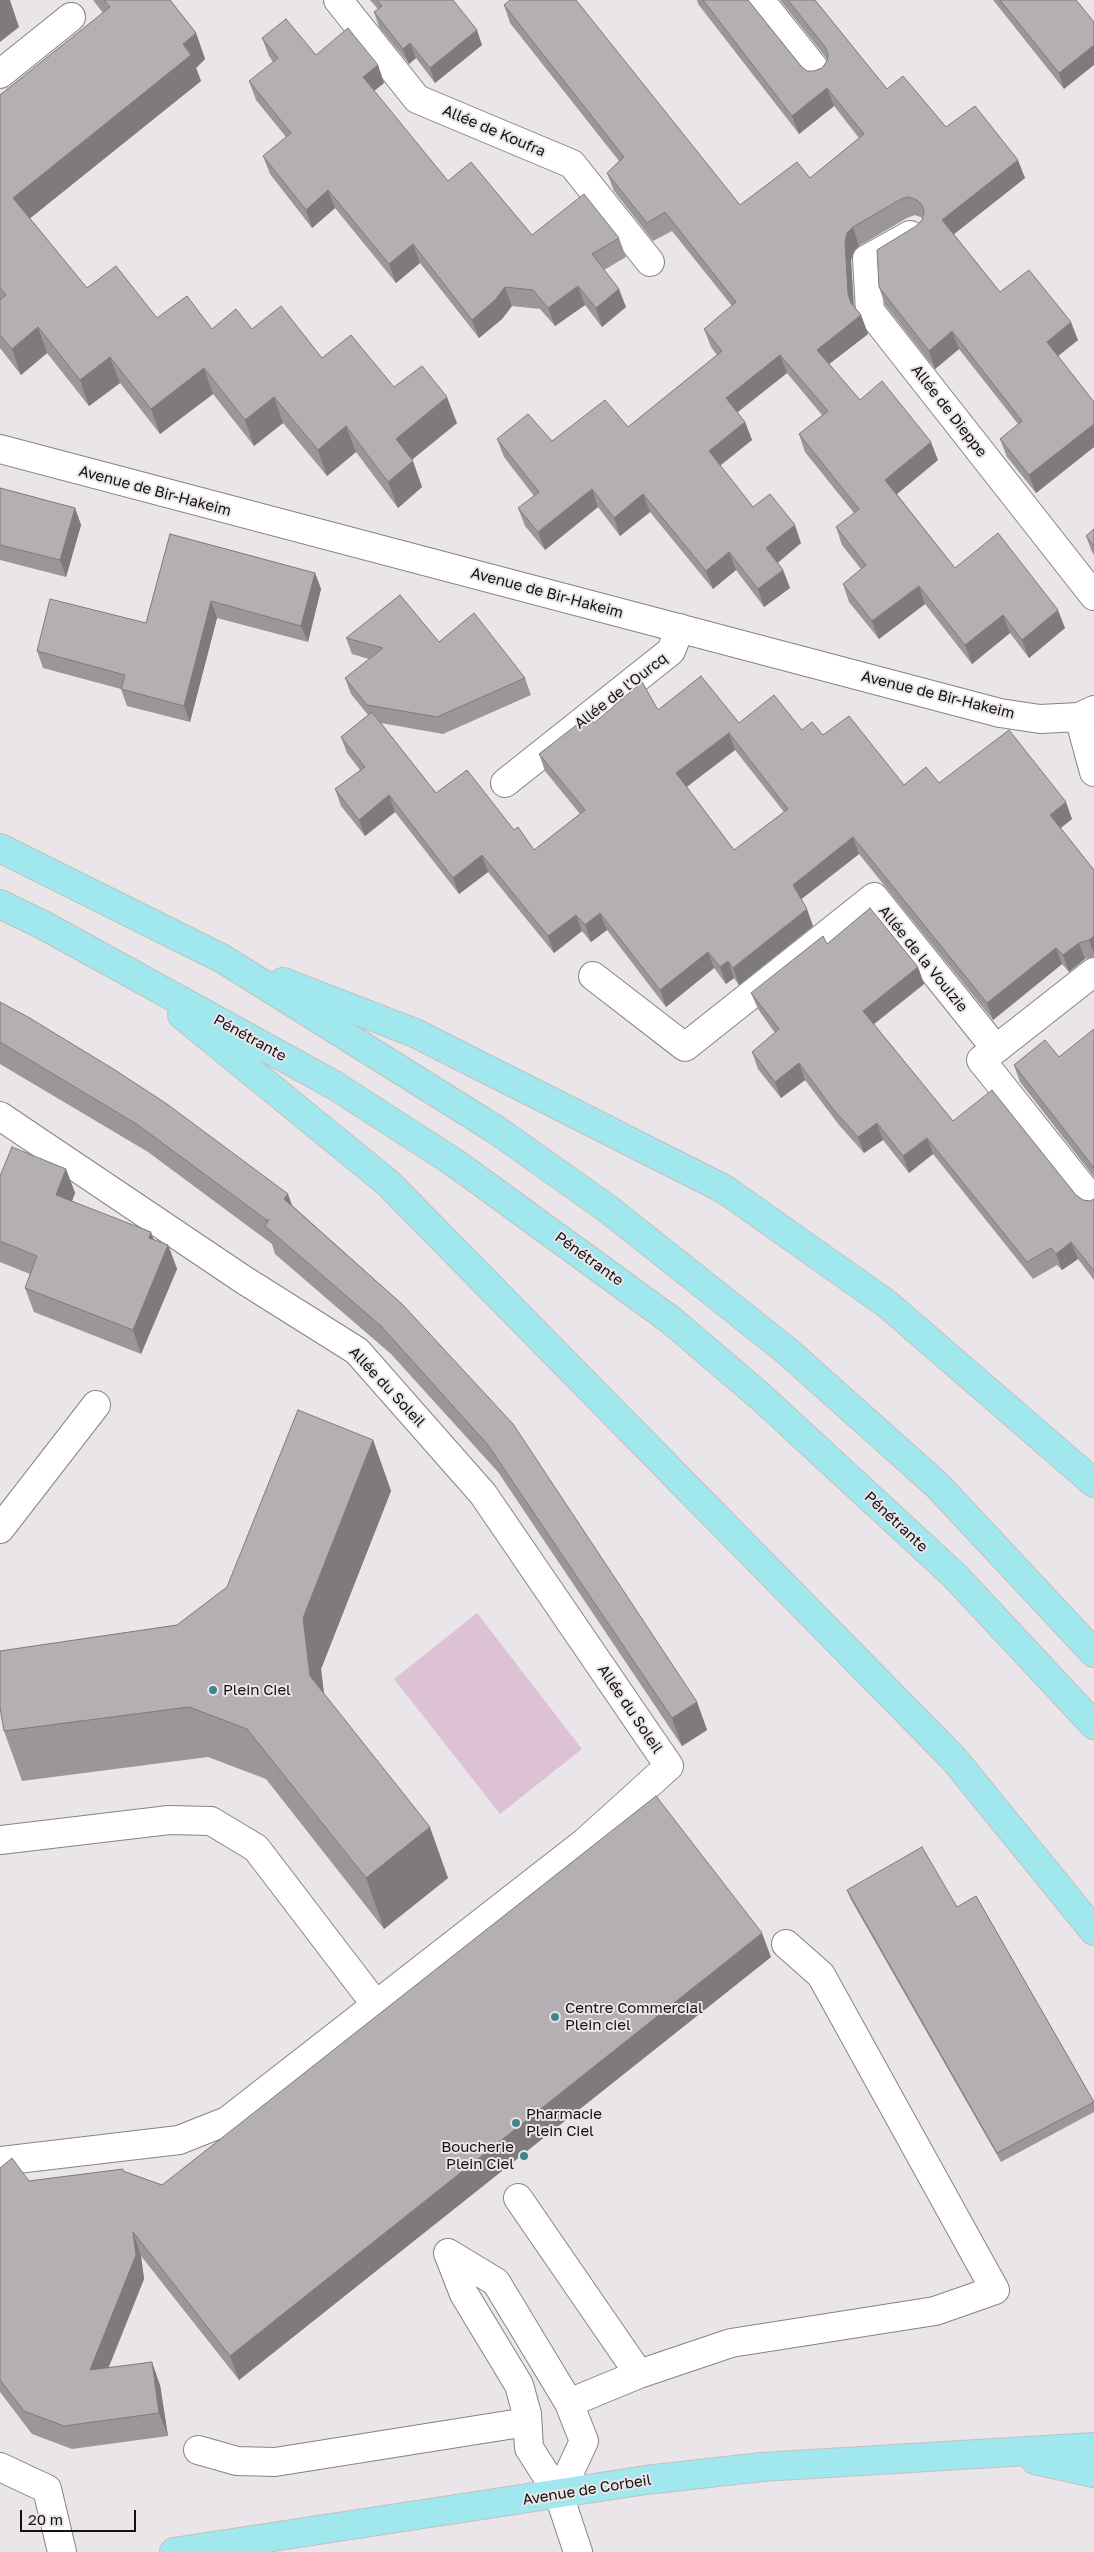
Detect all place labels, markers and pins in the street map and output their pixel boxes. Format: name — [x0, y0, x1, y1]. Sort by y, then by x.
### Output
place label: Plein Ciel — [223, 1681, 291, 1699]
marker: Plein Ciel — [207, 1684, 219, 1696]
place label: Centre Commercial Plein ciel — [565, 1999, 703, 2034]
marker: Centre Commercial Plein ciel — [549, 2011, 561, 2023]
place label: Pharmacie Plein Ciel — [526, 2105, 602, 2140]
marker: Pharmacie Plein Ciel — [510, 2117, 522, 2129]
place label: Boucherie Plein Ciel — [441, 2138, 514, 2173]
marker: Boucherie Plein Ciel — [518, 2150, 530, 2162]

